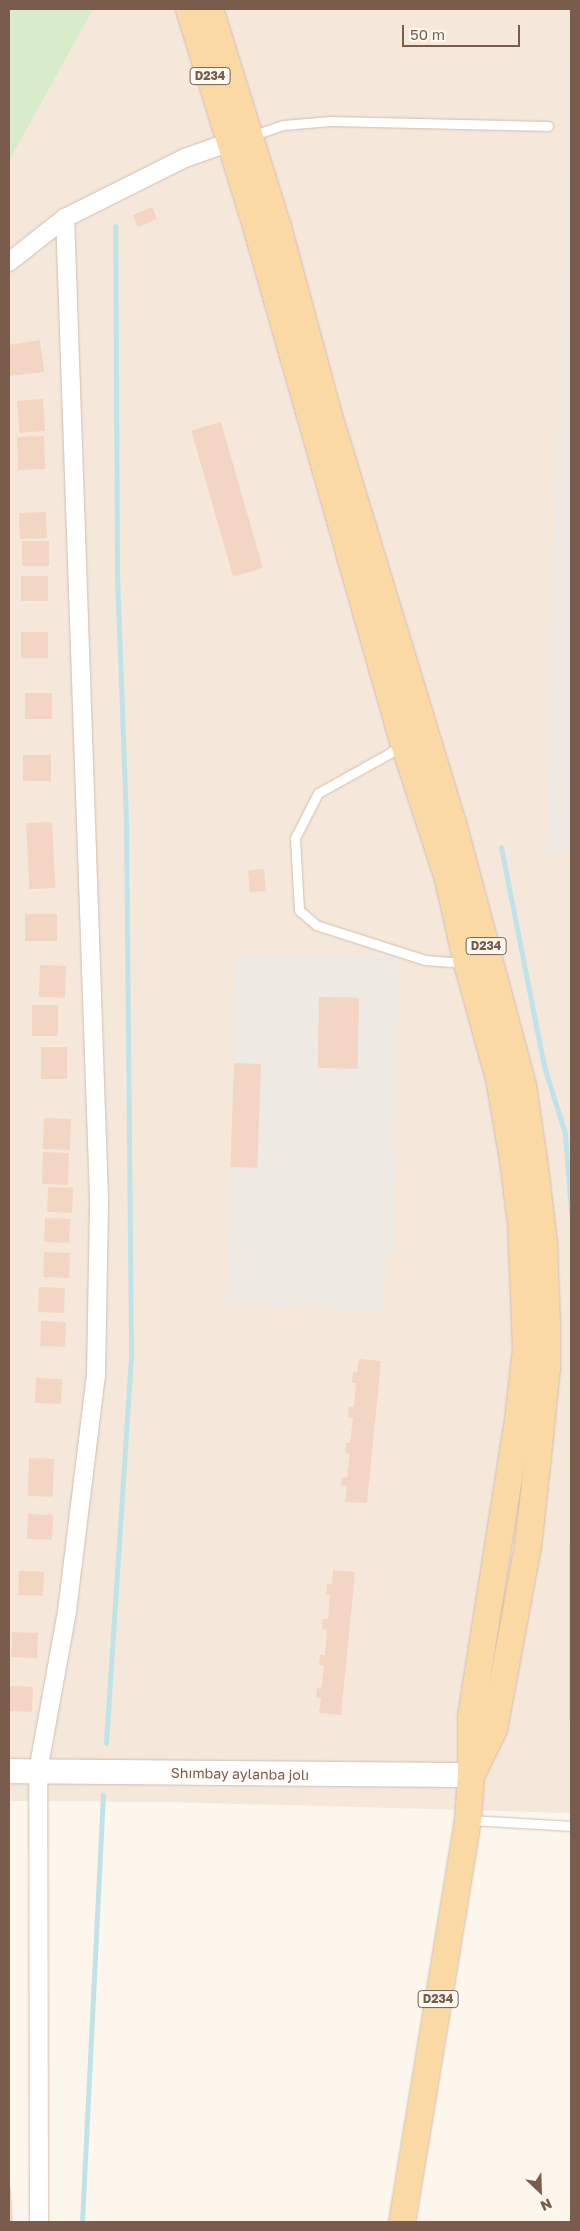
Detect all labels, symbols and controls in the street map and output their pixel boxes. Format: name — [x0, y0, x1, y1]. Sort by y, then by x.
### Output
scale bar — [405, 15, 522, 47]
text: 50 m — [410, 25, 445, 43]
road number: D234 — [189, 66, 231, 85]
road number: D234 — [465, 936, 507, 956]
street label: Shımbay aylanba jolı — [171, 1764, 309, 1784]
road number: D234 — [417, 1990, 459, 2008]
north arrow — [515, 2166, 565, 2216]
text: N — [538, 2195, 555, 2215]

